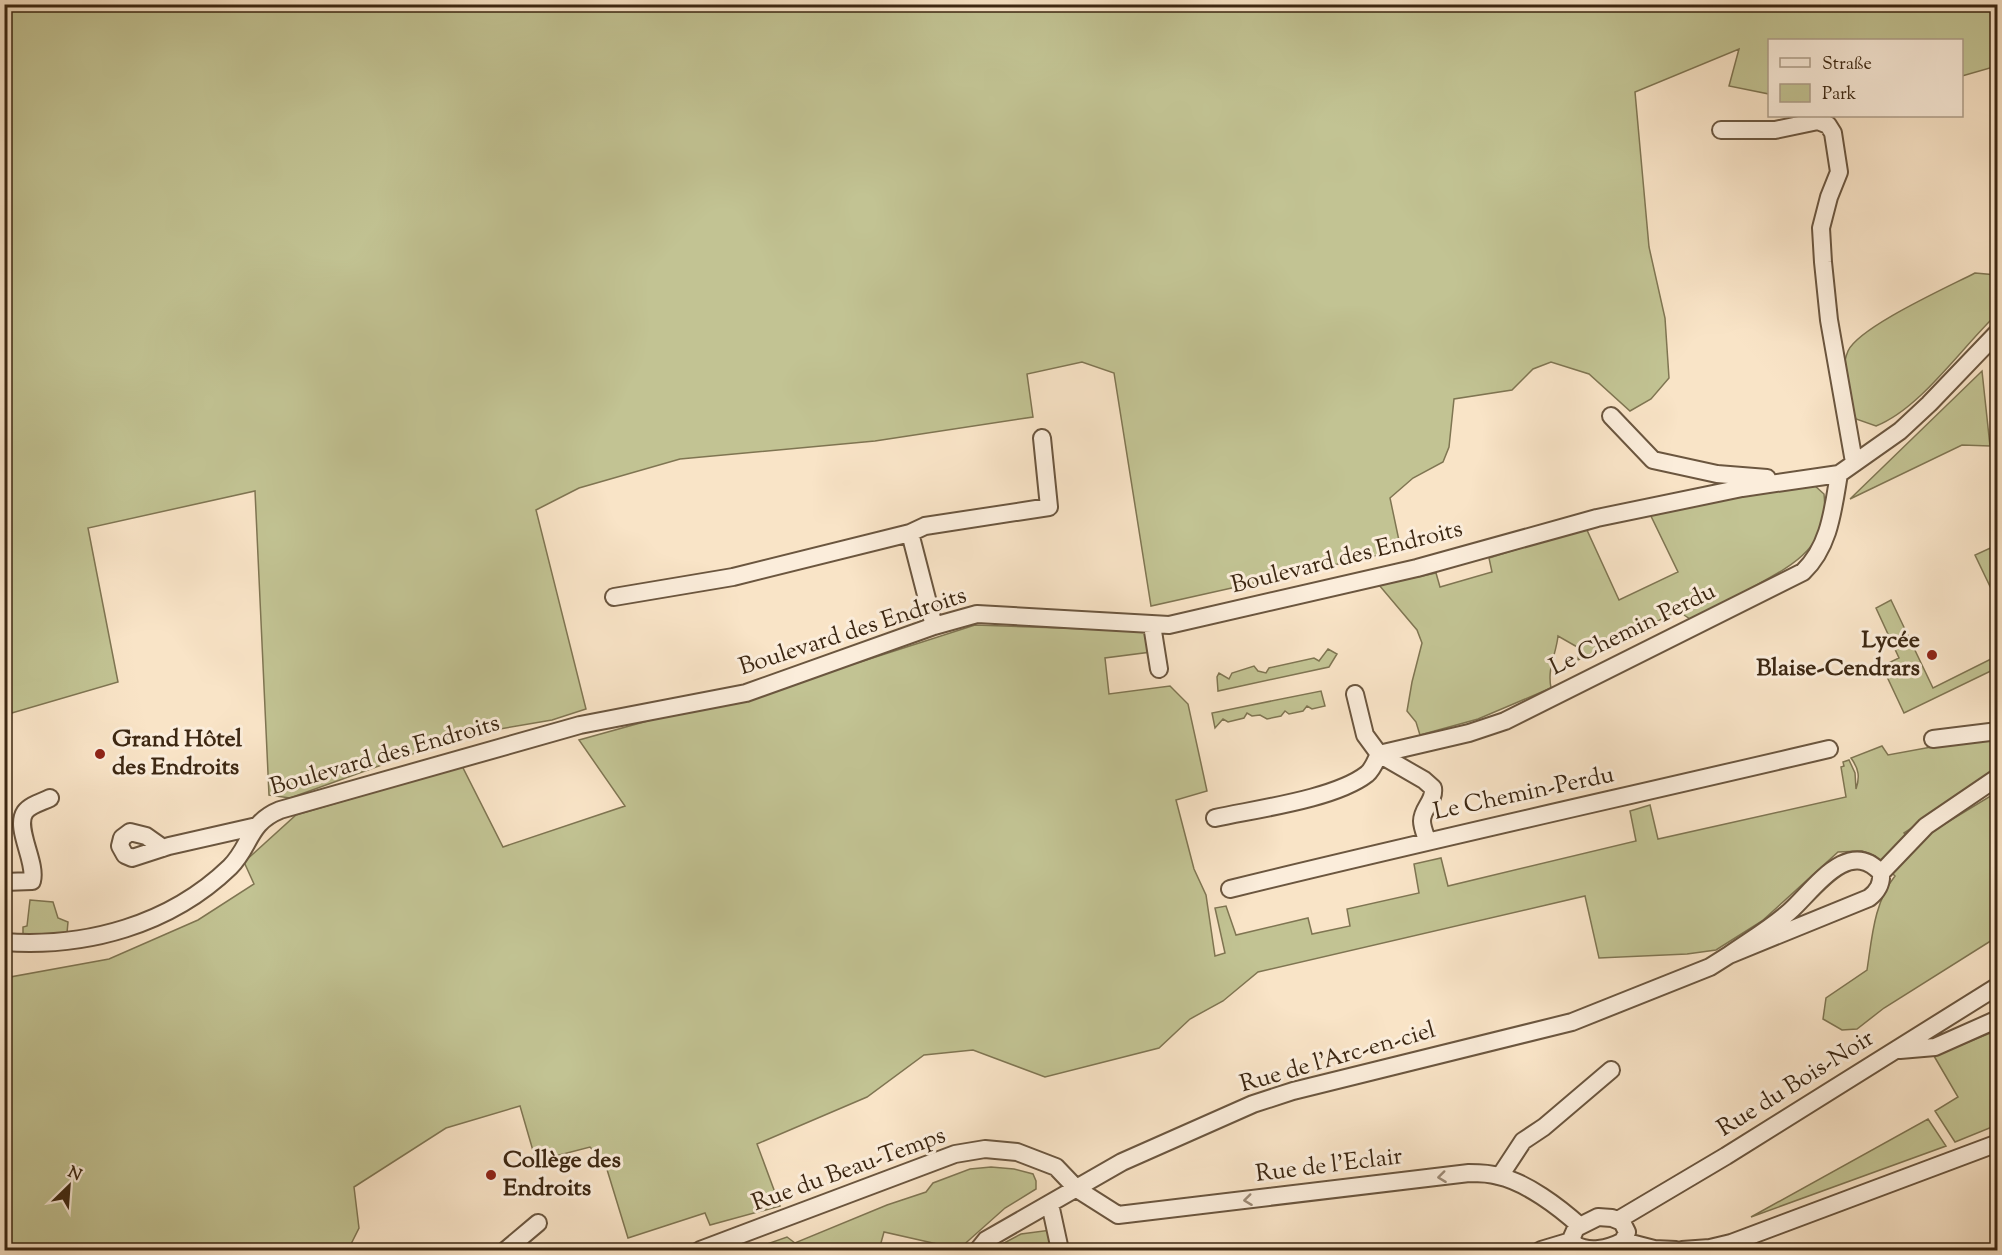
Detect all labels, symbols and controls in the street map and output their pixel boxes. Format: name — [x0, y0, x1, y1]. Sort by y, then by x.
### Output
legend — [1768, 39, 1963, 117]
text: Straße — [1822, 52, 1872, 78]
text: Park — [1822, 82, 1857, 108]
street label: Boulevard des Endroits — [1228, 513, 1466, 603]
street label: Le Chemin Perdu — [1544, 575, 1722, 685]
street label: Boulevard des Endroits — [735, 579, 971, 685]
place label: Lycée Blaise-Cendrars — [1756, 624, 1920, 686]
marker: Lycée Blaise-Cendrars — [1925, 648, 1939, 662]
street label: Boulevard des Endroits — [266, 707, 504, 805]
place label: Grand Hôtel des Endroits — [112, 723, 243, 785]
marker: Grand Hôtel des Endroits — [93, 747, 107, 761]
street label: Le Chemin-Perdu — [1431, 758, 1618, 830]
street label: Rue de l'Arc-en-ciel — [1236, 1014, 1440, 1102]
street label: Rue du Bois-Noir — [1711, 1022, 1881, 1146]
street label: Rue du Beau-Temps — [747, 1119, 951, 1221]
street label: Rue de l'Eclair — [1254, 1140, 1404, 1192]
place label: Collège des Endroits — [503, 1144, 621, 1206]
north arrow — [39, 1156, 99, 1216]
text: N — [64, 1162, 85, 1188]
marker: Collège des Endroits — [484, 1168, 498, 1182]
one-way arrow — [1437, 1170, 1446, 1182]
one-way arrow — [1244, 1193, 1253, 1205]

